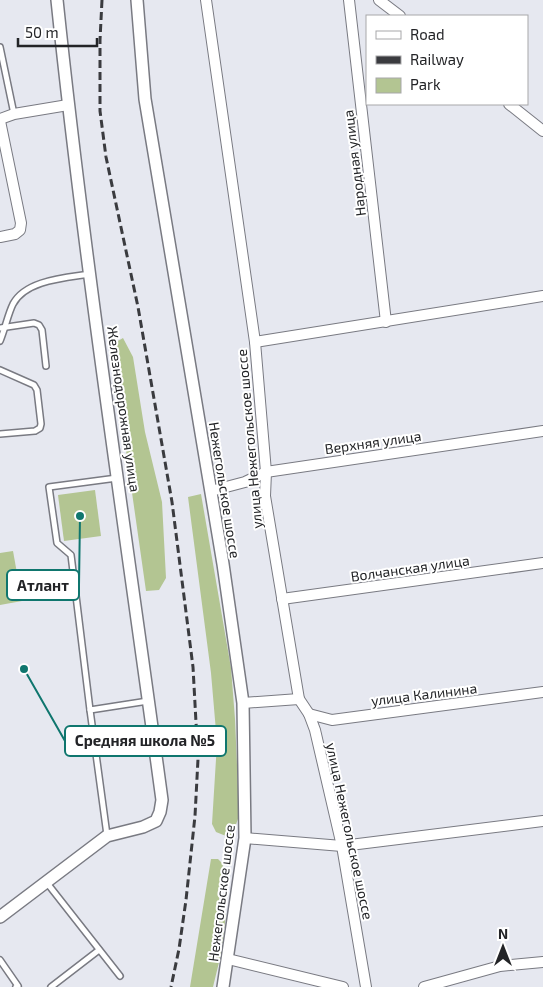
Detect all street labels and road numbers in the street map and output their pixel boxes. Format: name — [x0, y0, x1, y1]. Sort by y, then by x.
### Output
street label: Народная улица — [339, 109, 369, 217]
street label: Железнодорожная улица — [104, 325, 144, 493]
street label: улица Нежегольское шоссе — [233, 348, 265, 530]
street label: Нежегольское шоссе — [206, 420, 244, 560]
street label: Верхняя улица — [324, 427, 422, 457]
street label: Волчанская улица — [350, 551, 470, 585]
street label: улица Калинина — [370, 679, 478, 709]
street label: улица Нежегольское шоссе — [323, 741, 377, 921]
street label: Нежегольское шоссе — [204, 823, 238, 963]

